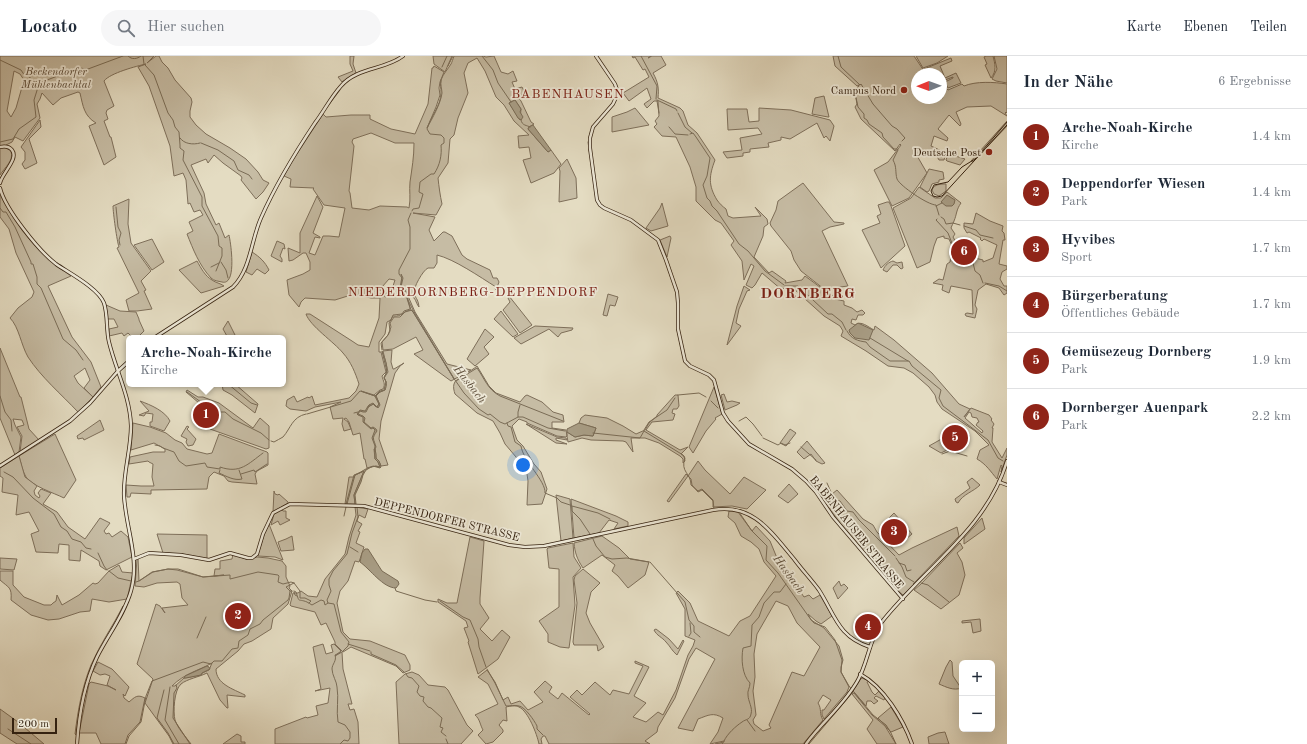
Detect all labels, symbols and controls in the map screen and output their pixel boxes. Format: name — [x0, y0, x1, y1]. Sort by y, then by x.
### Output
search box — [101, 10, 381, 46]
icon: search — [115, 17, 137, 39]
text: Locato — [20, 18, 77, 37]
text: Hier suchen — [147, 20, 225, 35]
text: Karte — [1127, 20, 1161, 34]
text: Ebenen — [1183, 20, 1228, 34]
text: Teilen — [1250, 20, 1287, 34]
park label: Beckendorfer Mühlenbachtal — [20, 67, 92, 91]
north arrow — [911, 68, 947, 104]
text: In der Nähe — [1023, 74, 1113, 91]
text: 6 Ergebnisse — [1218, 75, 1291, 88]
marker: Campus Nord — [899, 85, 909, 95]
place label: Campus Nord — [831, 86, 896, 97]
district label: BABENHAUSEN — [511, 88, 625, 101]
text: Arche-Noah-Kirche — [1061, 121, 1192, 136]
text: 1 — [1032, 130, 1040, 143]
text: 1.4 km — [1252, 130, 1291, 143]
text: Kirche — [1061, 139, 1098, 152]
marker: Deutsche Post — [984, 147, 994, 157]
place label: Deutsche Post — [913, 148, 981, 159]
text: Deppendorfer Wiesen — [1061, 177, 1205, 192]
text: 2 — [1032, 186, 1040, 199]
text: 1.4 km — [1252, 186, 1291, 199]
text: Park — [1061, 195, 1088, 208]
text: Hyvibes — [1061, 233, 1115, 248]
pin: 6 — [951, 237, 977, 267]
text: 3 — [1032, 242, 1040, 255]
text: 1.7 km — [1252, 242, 1291, 255]
text: Sport — [1061, 251, 1092, 264]
district label: NIEDERDORNBERG-DEPPENDORF — [348, 286, 598, 299]
district label: DORNBERG — [760, 287, 856, 302]
text: Bürgerberatung — [1061, 289, 1168, 304]
text: 4 — [1032, 298, 1040, 311]
text: 1.7 km — [1252, 298, 1291, 311]
text: Öffentliches Gebäude — [1061, 307, 1179, 320]
popup — [126, 335, 286, 387]
text: Gemüsezeug Dornberg — [1061, 345, 1211, 360]
text: Arche-Noah-Kirche — [140, 346, 272, 361]
text: 5 — [1032, 354, 1040, 367]
text: 1.9 km — [1252, 354, 1291, 367]
water label: Hasbach — [450, 363, 488, 406]
text: Park — [1061, 363, 1088, 376]
text: Kirche — [140, 364, 178, 377]
pin: 1 — [193, 400, 219, 430]
text: Dornberger Auenpark — [1061, 401, 1208, 416]
text: 6 — [1032, 410, 1040, 423]
text: 2.2 km — [1252, 410, 1291, 423]
text: Park — [1061, 419, 1088, 432]
pin: 5 — [942, 423, 968, 453]
your location — [513, 455, 533, 475]
street label: BABENHAUSER STRASSE — [807, 474, 905, 591]
street label: DEPPENDORFER STRASSE — [373, 497, 521, 544]
pin: 3 — [881, 517, 907, 547]
water label: Hasbach — [770, 552, 806, 596]
pin: 2 — [225, 601, 251, 631]
pin: 4 — [855, 612, 881, 642]
map controls — [959, 660, 995, 732]
button: + — [959, 660, 995, 696]
button: − — [959, 696, 995, 732]
scale bar — [12, 716, 57, 735]
text: 200 m — [18, 719, 49, 730]

